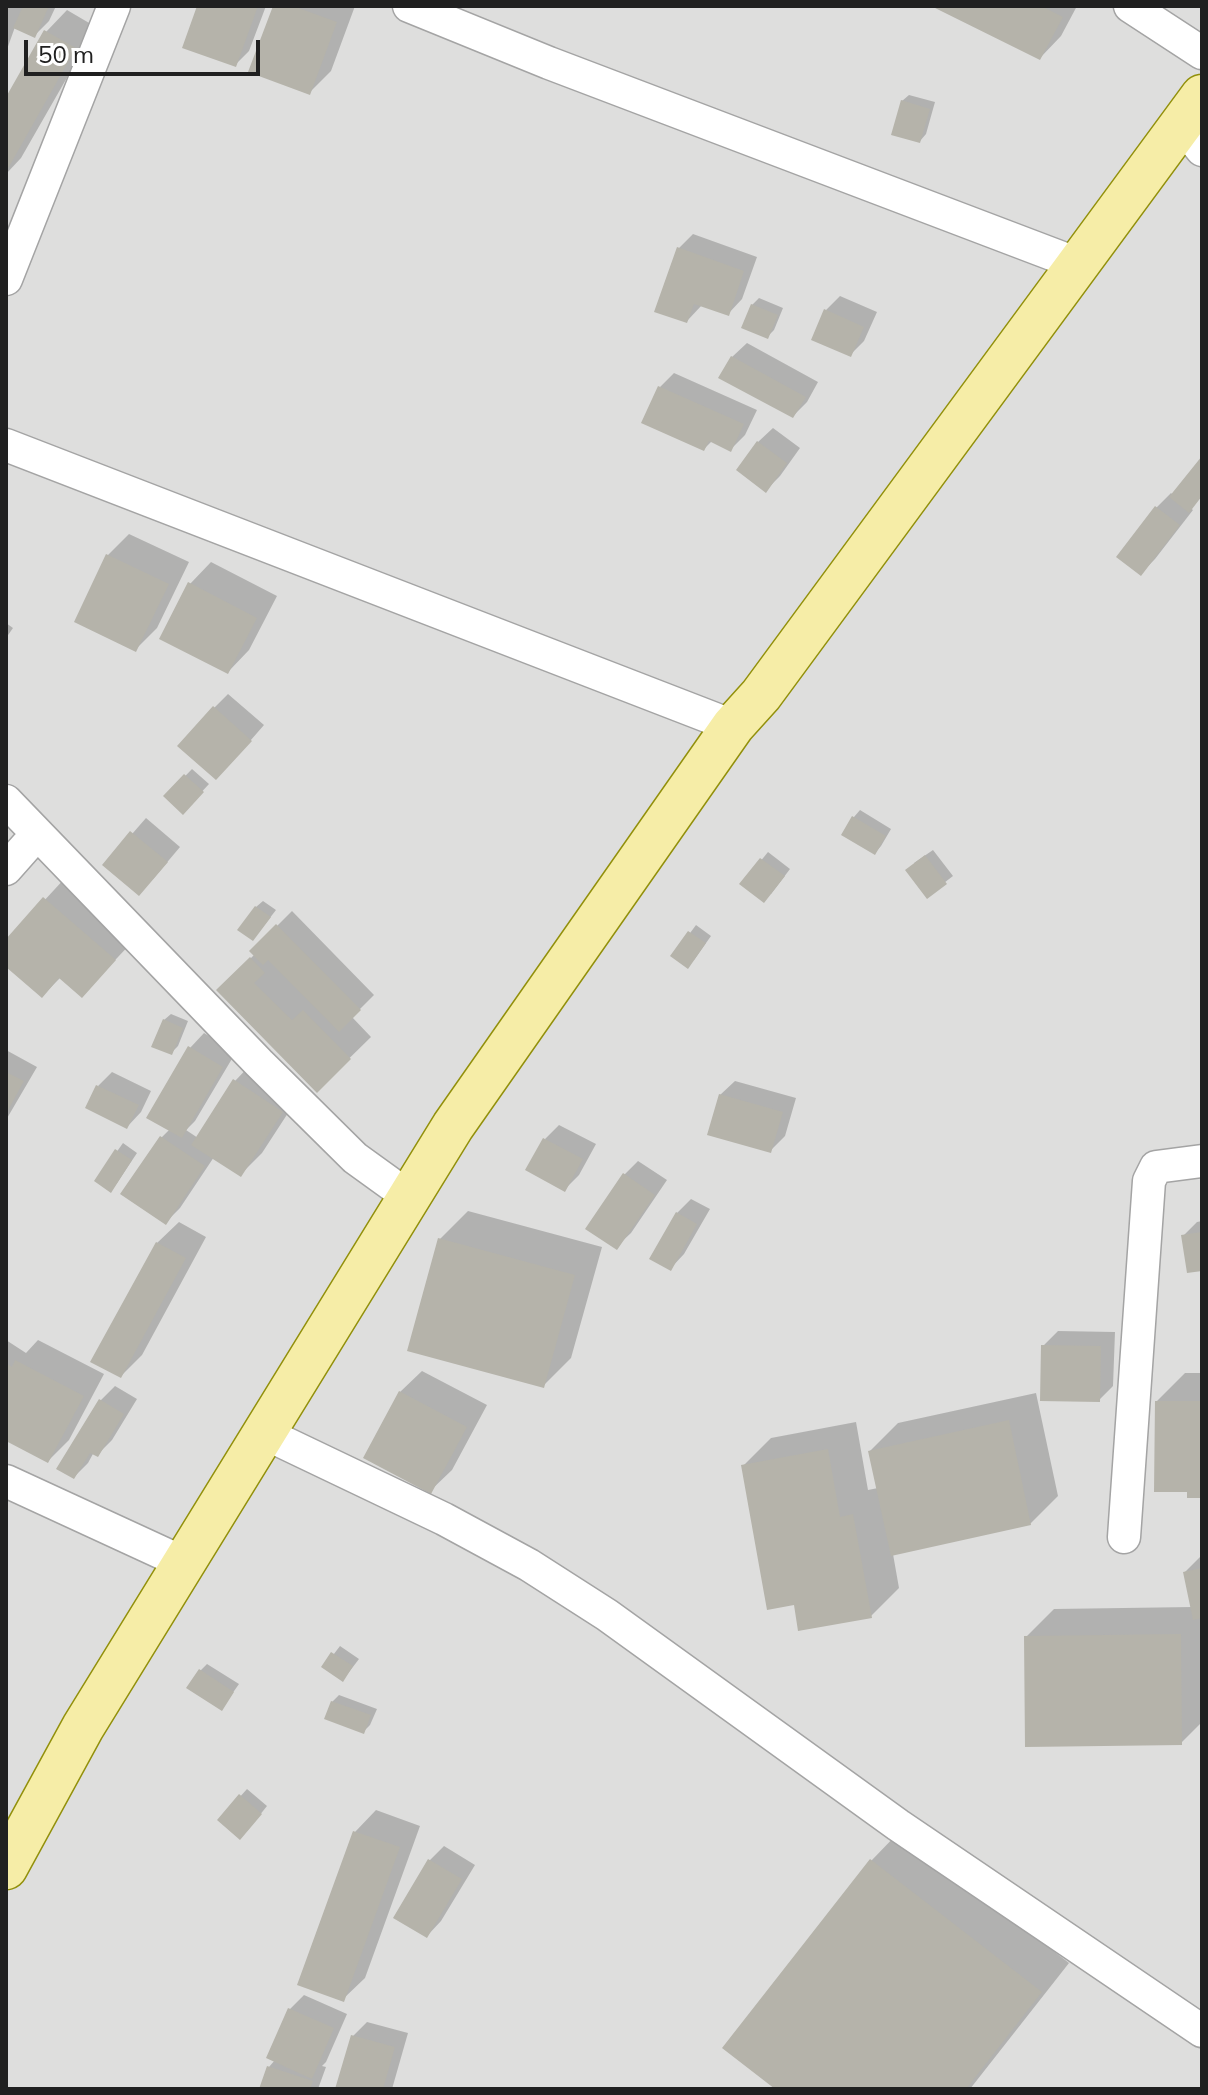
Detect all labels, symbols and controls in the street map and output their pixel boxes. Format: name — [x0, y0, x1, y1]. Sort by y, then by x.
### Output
scale bar — [28, 24, 264, 74]
text: 50 m — [38, 39, 94, 69]

